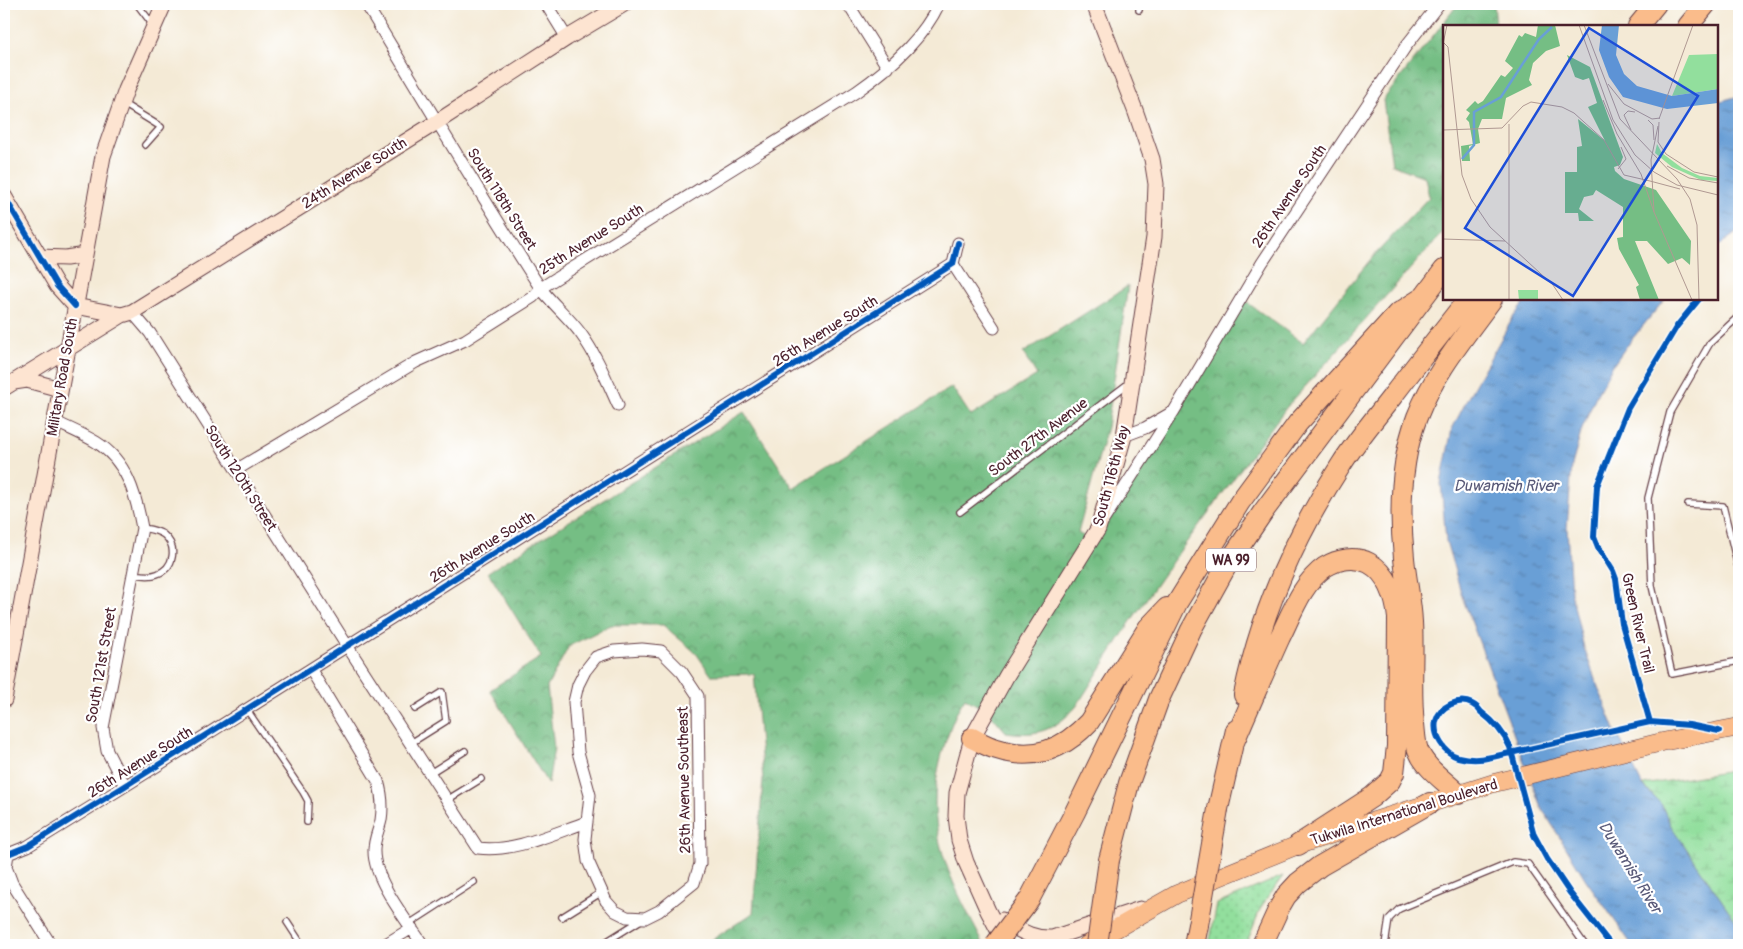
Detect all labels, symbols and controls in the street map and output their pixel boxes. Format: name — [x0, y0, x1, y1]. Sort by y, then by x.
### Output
inset map — [1443, 25, 1718, 300]
street label: 24th Avenue South — [298, 134, 410, 213]
street label: 26th Avenue South — [1248, 141, 1331, 251]
street label: South 118th Street — [463, 145, 541, 255]
street label: 25th Avenue South — [535, 200, 647, 279]
street label: 26th Avenue South — [769, 292, 881, 371]
street label: Military Road South — [43, 317, 82, 438]
street label: South 27th Avenue — [985, 394, 1092, 481]
street label: South 120th Street — [200, 421, 282, 536]
street label: South 116th Way — [1089, 423, 1134, 529]
water label: Duwamish River — [1454, 476, 1561, 496]
street label: 26th Avenue South — [426, 508, 538, 587]
road number: WA 99 — [1206, 548, 1256, 572]
street label: Green River Trail — [1617, 571, 1658, 675]
street label: South 121st Street — [82, 605, 121, 725]
street label: 26th Avenue Southeast — [674, 705, 695, 854]
street label: 26th Avenue South — [84, 723, 196, 802]
street label: Tukwila International Boulevard — [1308, 775, 1500, 850]
water label: Duwamish River — [1594, 818, 1668, 919]

